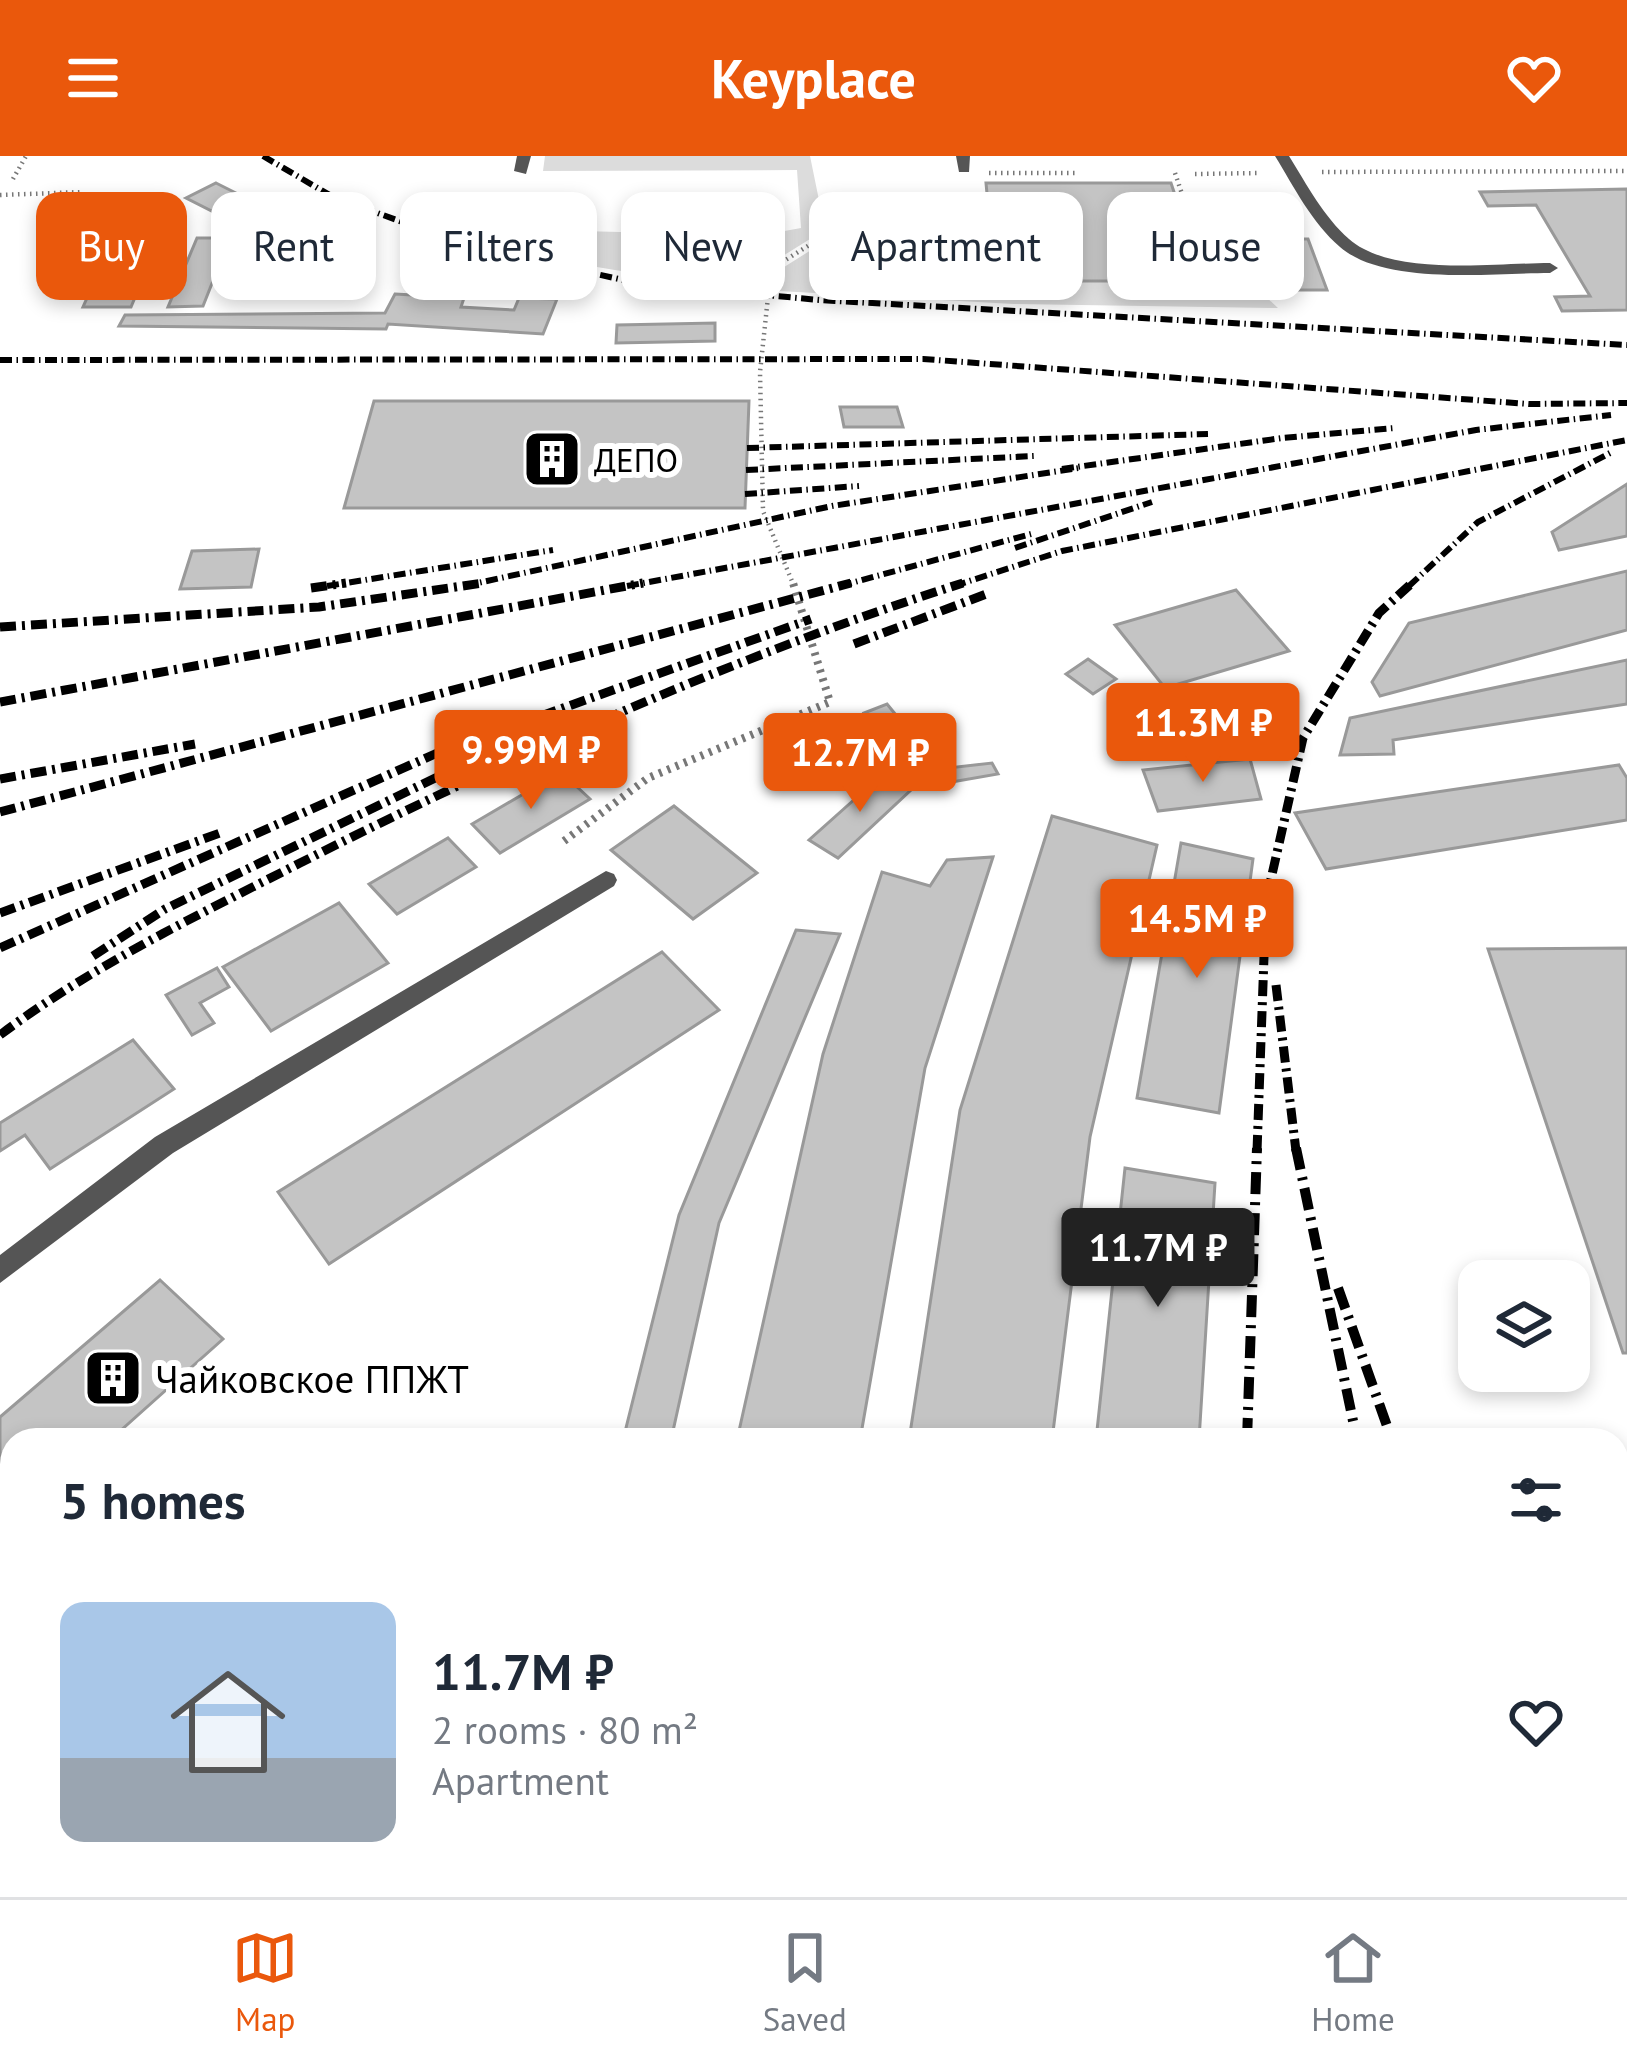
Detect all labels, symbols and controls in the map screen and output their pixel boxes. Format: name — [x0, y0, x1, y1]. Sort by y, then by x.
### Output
text: Keyplace — [711, 43, 916, 113]
icon: menu — [60, 45, 126, 111]
icon: heart — [1501, 45, 1567, 111]
chip: Buy — [36, 192, 187, 300]
chip: Rent — [211, 192, 376, 300]
chip: Filters — [400, 192, 597, 300]
chip: New — [621, 192, 785, 300]
chip: Apartment — [809, 192, 1083, 300]
chip: House — [1107, 192, 1304, 300]
building icon: ДЕПО — [521, 428, 583, 490]
place label: ДЕПО — [594, 438, 678, 481]
pin: 11.3M ₽ — [1092, 683, 1314, 785]
text: 11.3M ₽ — [1133, 696, 1273, 747]
pin: 9.99M ₽ — [420, 710, 642, 812]
pin: 12.7M ₽ — [749, 713, 971, 815]
text: 9.99M ₽ — [461, 723, 601, 774]
text: 12.7M ₽ — [790, 726, 930, 777]
pin: 14.5M ₽ — [1086, 879, 1308, 981]
text: 14.5M ₽ — [1127, 892, 1267, 943]
pin: 11.7M ₽ — [1047, 1208, 1269, 1310]
text: 11.7M ₽ — [1088, 1221, 1228, 1272]
map controls — [1458, 1260, 1590, 1392]
button: layers — [1458, 1260, 1590, 1392]
building icon: Чайковское ППЖТ — [82, 1347, 144, 1409]
place label: Чайковское ППЖТ — [155, 1353, 469, 1404]
text: 5 homes — [60, 1467, 246, 1533]
icon: filters — [1503, 1467, 1569, 1533]
text: 11.7M ₽ — [432, 1638, 614, 1704]
icon: home — [156, 1650, 300, 1794]
icon: heart — [1503, 1689, 1569, 1755]
text: 2 rooms · 80 m² — [432, 1704, 698, 1755]
text: Apartment — [432, 1755, 609, 1806]
tab: Map — [232, 1925, 298, 2040]
tab: Saved — [763, 1925, 847, 2040]
tab: Home — [1311, 1925, 1395, 2040]

